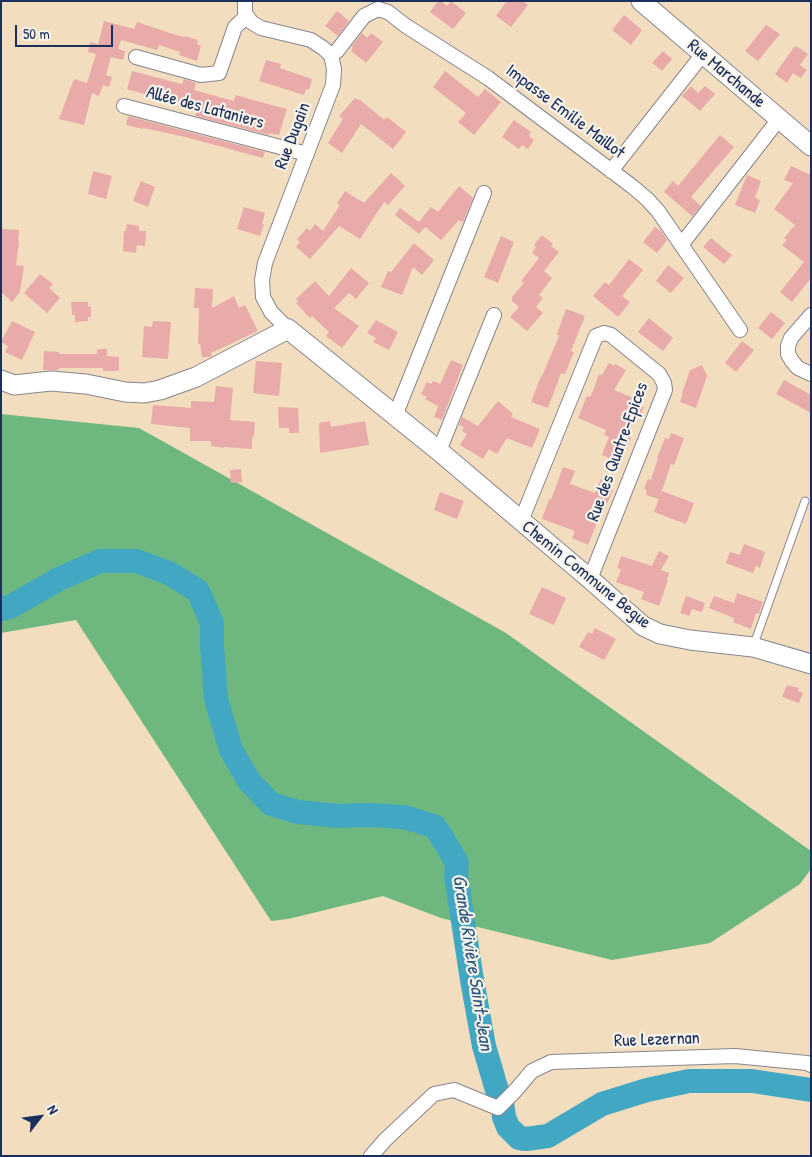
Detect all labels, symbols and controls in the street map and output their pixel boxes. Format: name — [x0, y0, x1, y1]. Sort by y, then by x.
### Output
scale bar — [18, 15, 115, 47]
text: 50 m — [23, 23, 50, 44]
street label: Rue Marchande — [683, 35, 769, 113]
street label: Impasse Emilie Maillot — [501, 60, 629, 164]
street label: Allée des Lataniers — [144, 82, 266, 134]
street label: Rue Dugain — [270, 100, 316, 172]
street label: Rue des Quatre-Epices — [583, 380, 653, 524]
street label: Chemin Commune Begue — [517, 516, 655, 634]
water label: Grande Rivière Saint-Jean — [447, 874, 497, 1052]
street label: Rue Lezernan — [614, 1028, 700, 1052]
north arrow — [15, 1092, 65, 1142]
text: N — [43, 1101, 64, 1117]

